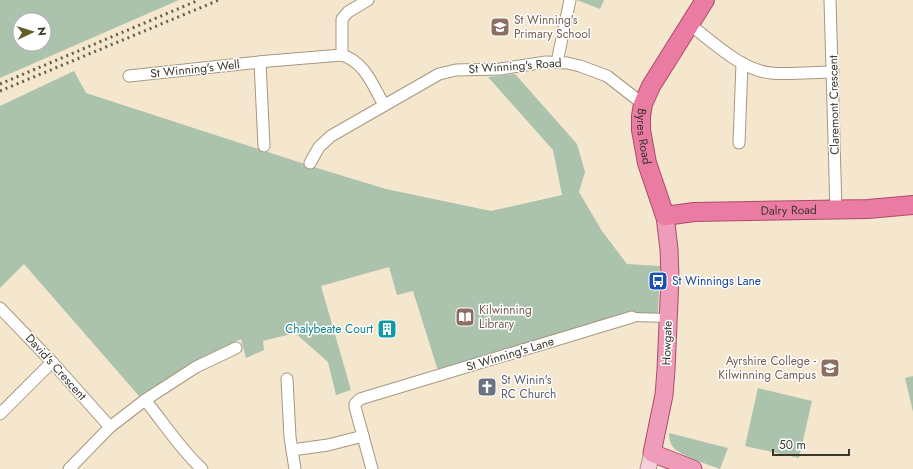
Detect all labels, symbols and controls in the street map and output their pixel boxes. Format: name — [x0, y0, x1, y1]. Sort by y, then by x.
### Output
place label: St Winning's Primary School — [514, 11, 591, 43]
north arrow — [12, 12, 52, 52]
school or university icon: St Winning's Primary School — [489, 16, 511, 38]
text: N — [34, 26, 50, 36]
street label: St Winning's Road — [468, 54, 562, 78]
street label: St Winning's Well — [149, 55, 241, 83]
street label: Claremont Crescent — [824, 55, 844, 155]
street label: Byres Road — [632, 107, 656, 166]
street label: Dalry Road — [761, 201, 817, 220]
bus stop icon: St Winnings Lane — [647, 270, 669, 292]
place label: St Winnings Lane — [672, 272, 761, 290]
place label: Kilwinning Library — [479, 301, 532, 333]
library icon: Kilwinning Library — [454, 306, 476, 328]
building icon: Chalybeate Court — [376, 318, 398, 340]
place label: Chalybeate Court — [285, 320, 373, 338]
street label: Howgate — [657, 320, 677, 366]
street label: David's Crescent — [21, 330, 91, 404]
street label: St Winning's Lane — [464, 332, 556, 376]
place label: Ayrshire College - Kilwinning Campus — [718, 352, 816, 384]
school or university icon: Ayrshire College - Kilwinning Campus — [819, 357, 841, 379]
place label: St Winin's RC Church — [501, 371, 556, 403]
church icon: St Winin's RC Church — [476, 376, 498, 398]
scale bar — [773, 431, 849, 457]
text: 50 m — [779, 436, 806, 454]

